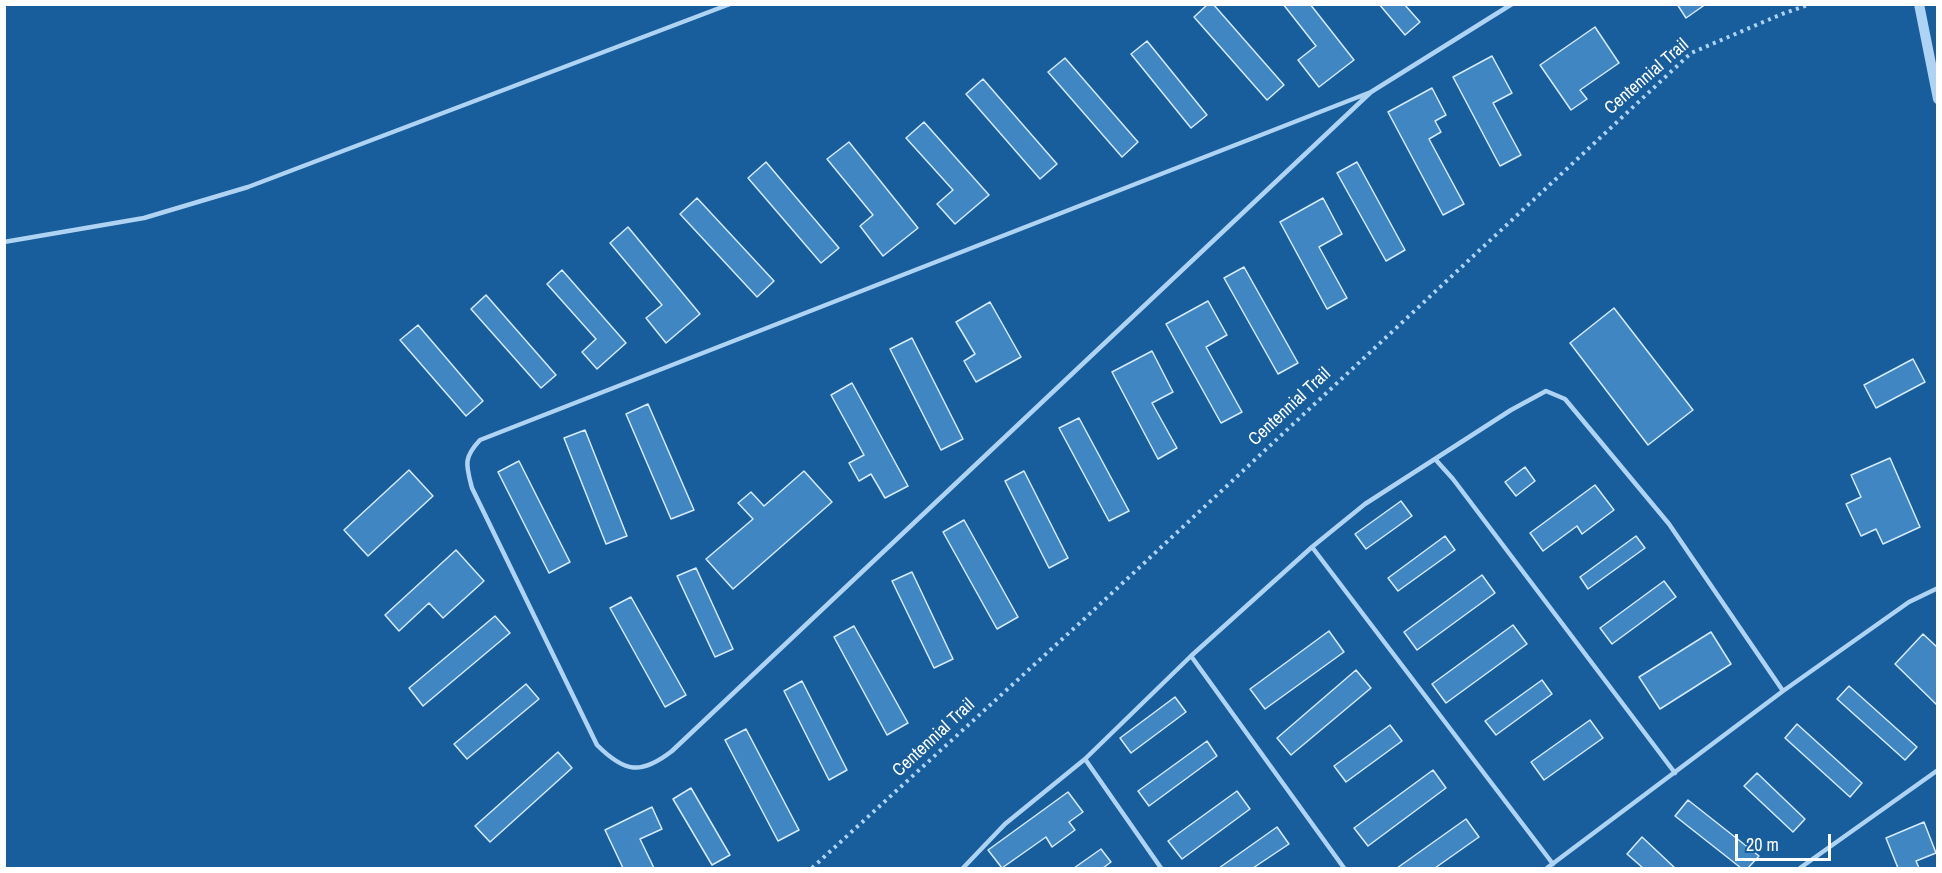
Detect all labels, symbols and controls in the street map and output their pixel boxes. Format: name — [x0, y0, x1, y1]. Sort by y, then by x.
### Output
street label: Centennial Trail — [1600, 35, 1694, 119]
street label: Centennial Trail — [1244, 363, 1336, 451]
street label: Centennial Trail — [888, 694, 980, 782]
scale bar — [1738, 822, 1834, 860]
text: 20 m — [1746, 832, 1779, 857]

